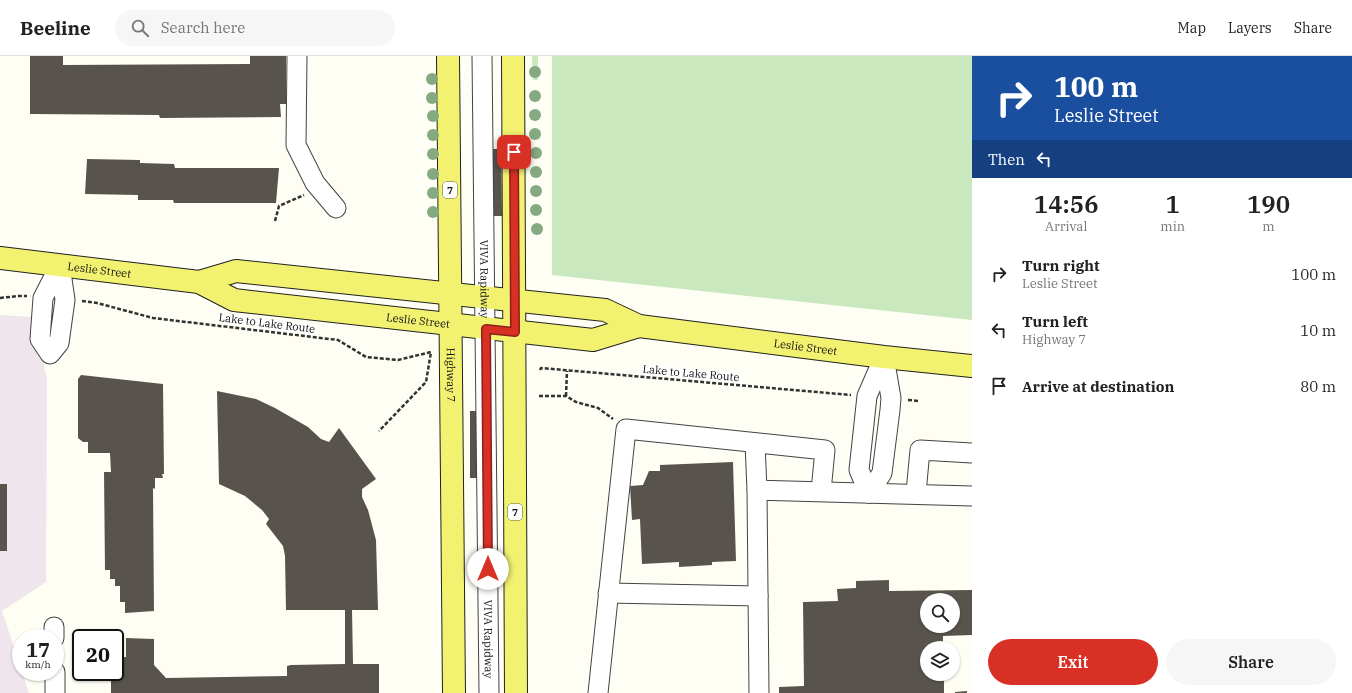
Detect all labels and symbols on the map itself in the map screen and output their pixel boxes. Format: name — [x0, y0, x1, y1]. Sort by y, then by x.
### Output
pin — [497, 135, 531, 169]
road number: 7 — [443, 182, 457, 198]
street label: VIVA Rapidway — [477, 240, 492, 318]
street label: Leslie Street — [67, 259, 132, 281]
street label: Lake to Lake Route — [218, 310, 316, 336]
street label: Leslie Street — [385, 310, 451, 331]
street label: Leslie Street — [773, 336, 838, 358]
street label: Highway 7 — [444, 348, 458, 402]
street label: Lake to Lake Route — [642, 362, 740, 384]
road number: 7 — [508, 504, 522, 520]
position arrow — [467, 548, 509, 590]
street label: VIVA Rapidway — [481, 600, 496, 678]
speed limit sign: 20 — [72, 629, 124, 681]

